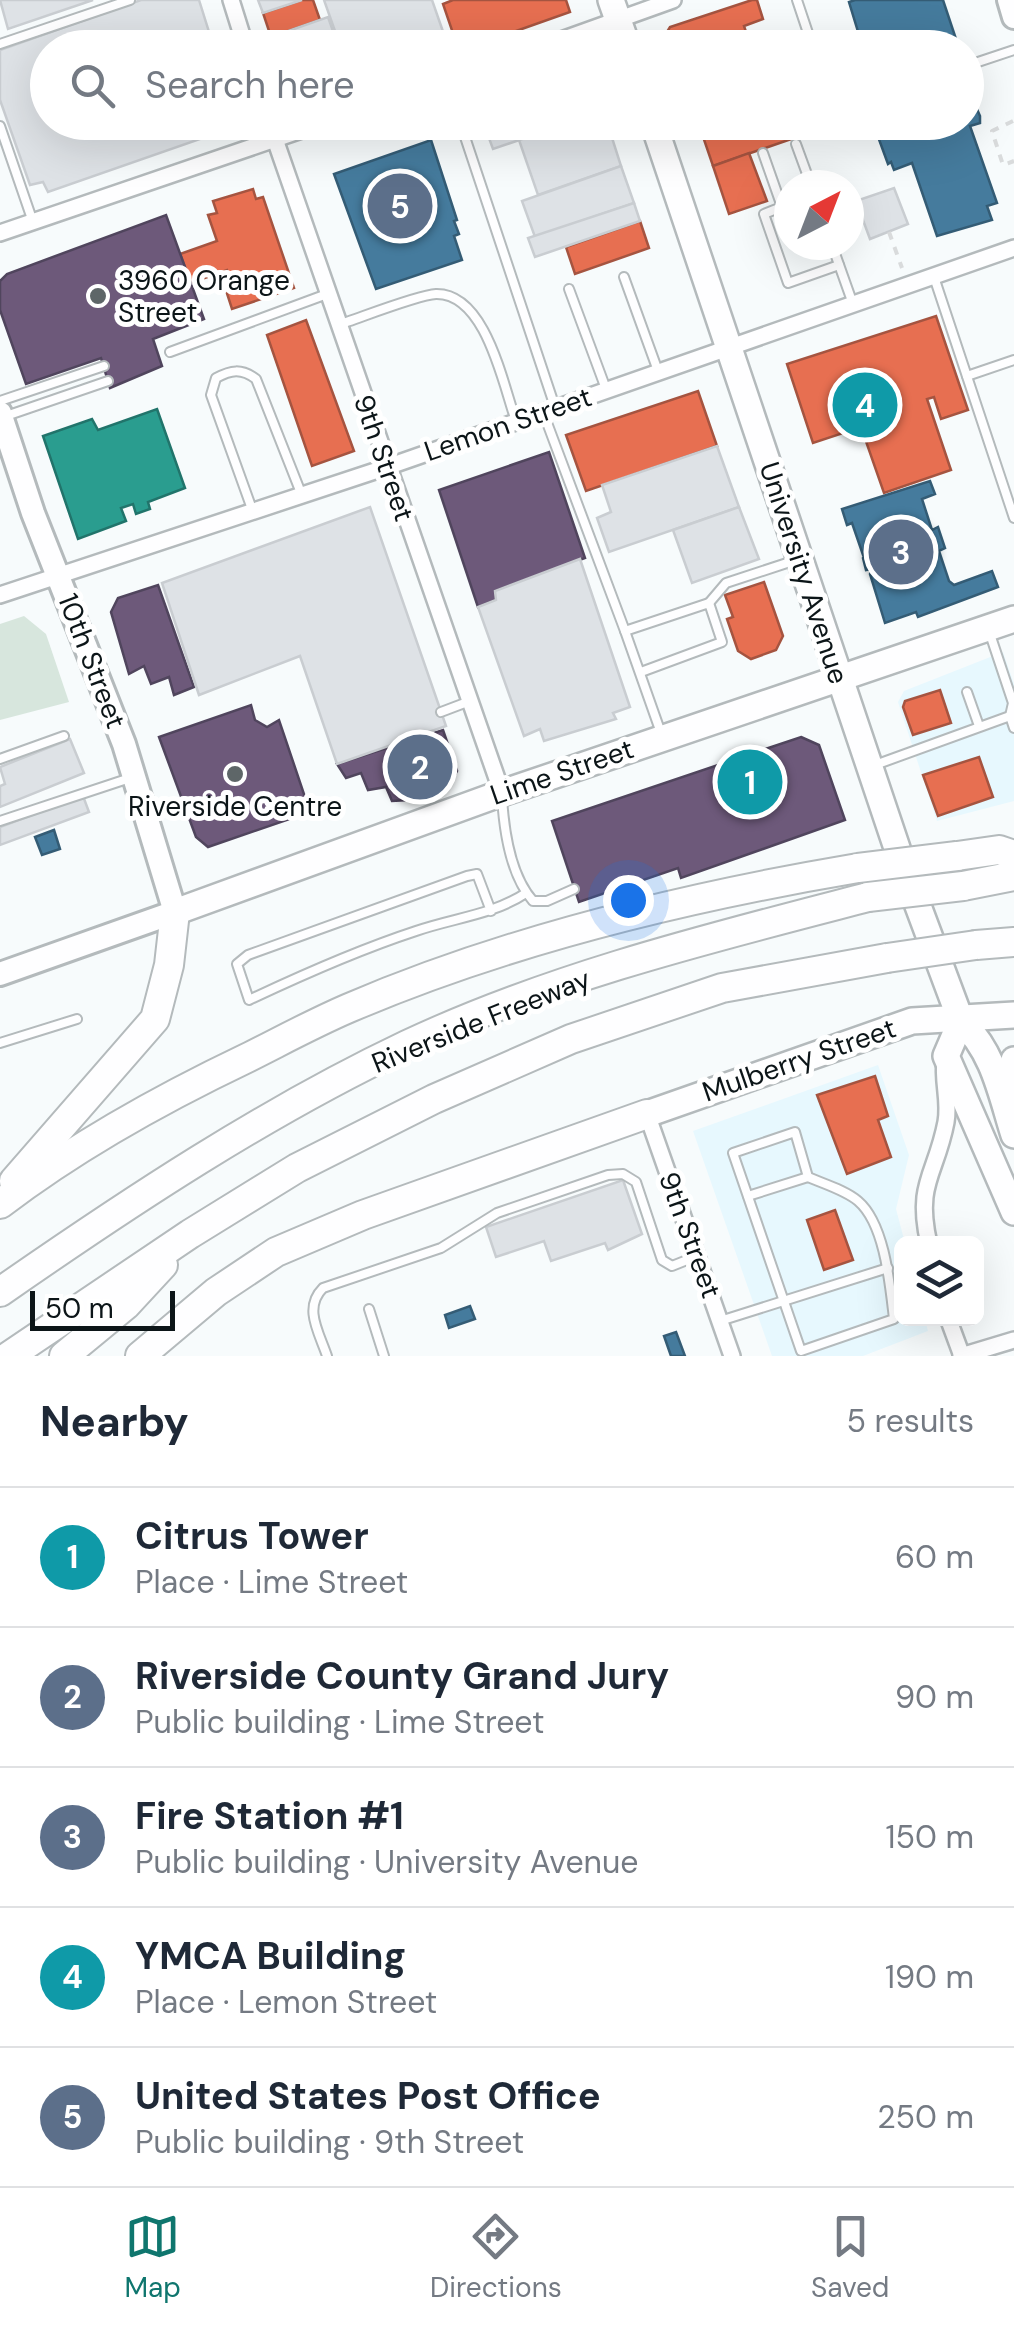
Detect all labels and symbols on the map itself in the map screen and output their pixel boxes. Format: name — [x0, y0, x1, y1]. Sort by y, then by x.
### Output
pin: 5 — [368, 168, 432, 244]
north arrow — [774, 170, 864, 260]
place label: 3960 Orange Street — [118, 262, 290, 331]
marker: 3960 Orange Street — [87, 285, 109, 307]
pin: 4 — [832, 368, 898, 442]
street label: Lemon Street — [419, 378, 597, 470]
street label: 9th Street — [345, 390, 423, 526]
street label: University Avenue — [751, 457, 857, 689]
pin: 3 — [868, 514, 934, 590]
street label: 10th Street — [49, 588, 135, 734]
pin: 2 — [388, 730, 452, 804]
street label: Lime Street — [485, 730, 639, 814]
pin: 1 — [718, 744, 782, 820]
marker: Riverside Centre — [224, 763, 246, 785]
place label: Riverside Centre — [128, 788, 342, 825]
your location — [603, 875, 654, 926]
street label: Riverside Freeway — [366, 960, 596, 1082]
street label: Mulberry Street — [697, 1010, 901, 1110]
street label: 9th Street — [650, 1167, 730, 1303]
scale bar — [30, 1286, 175, 1330]

